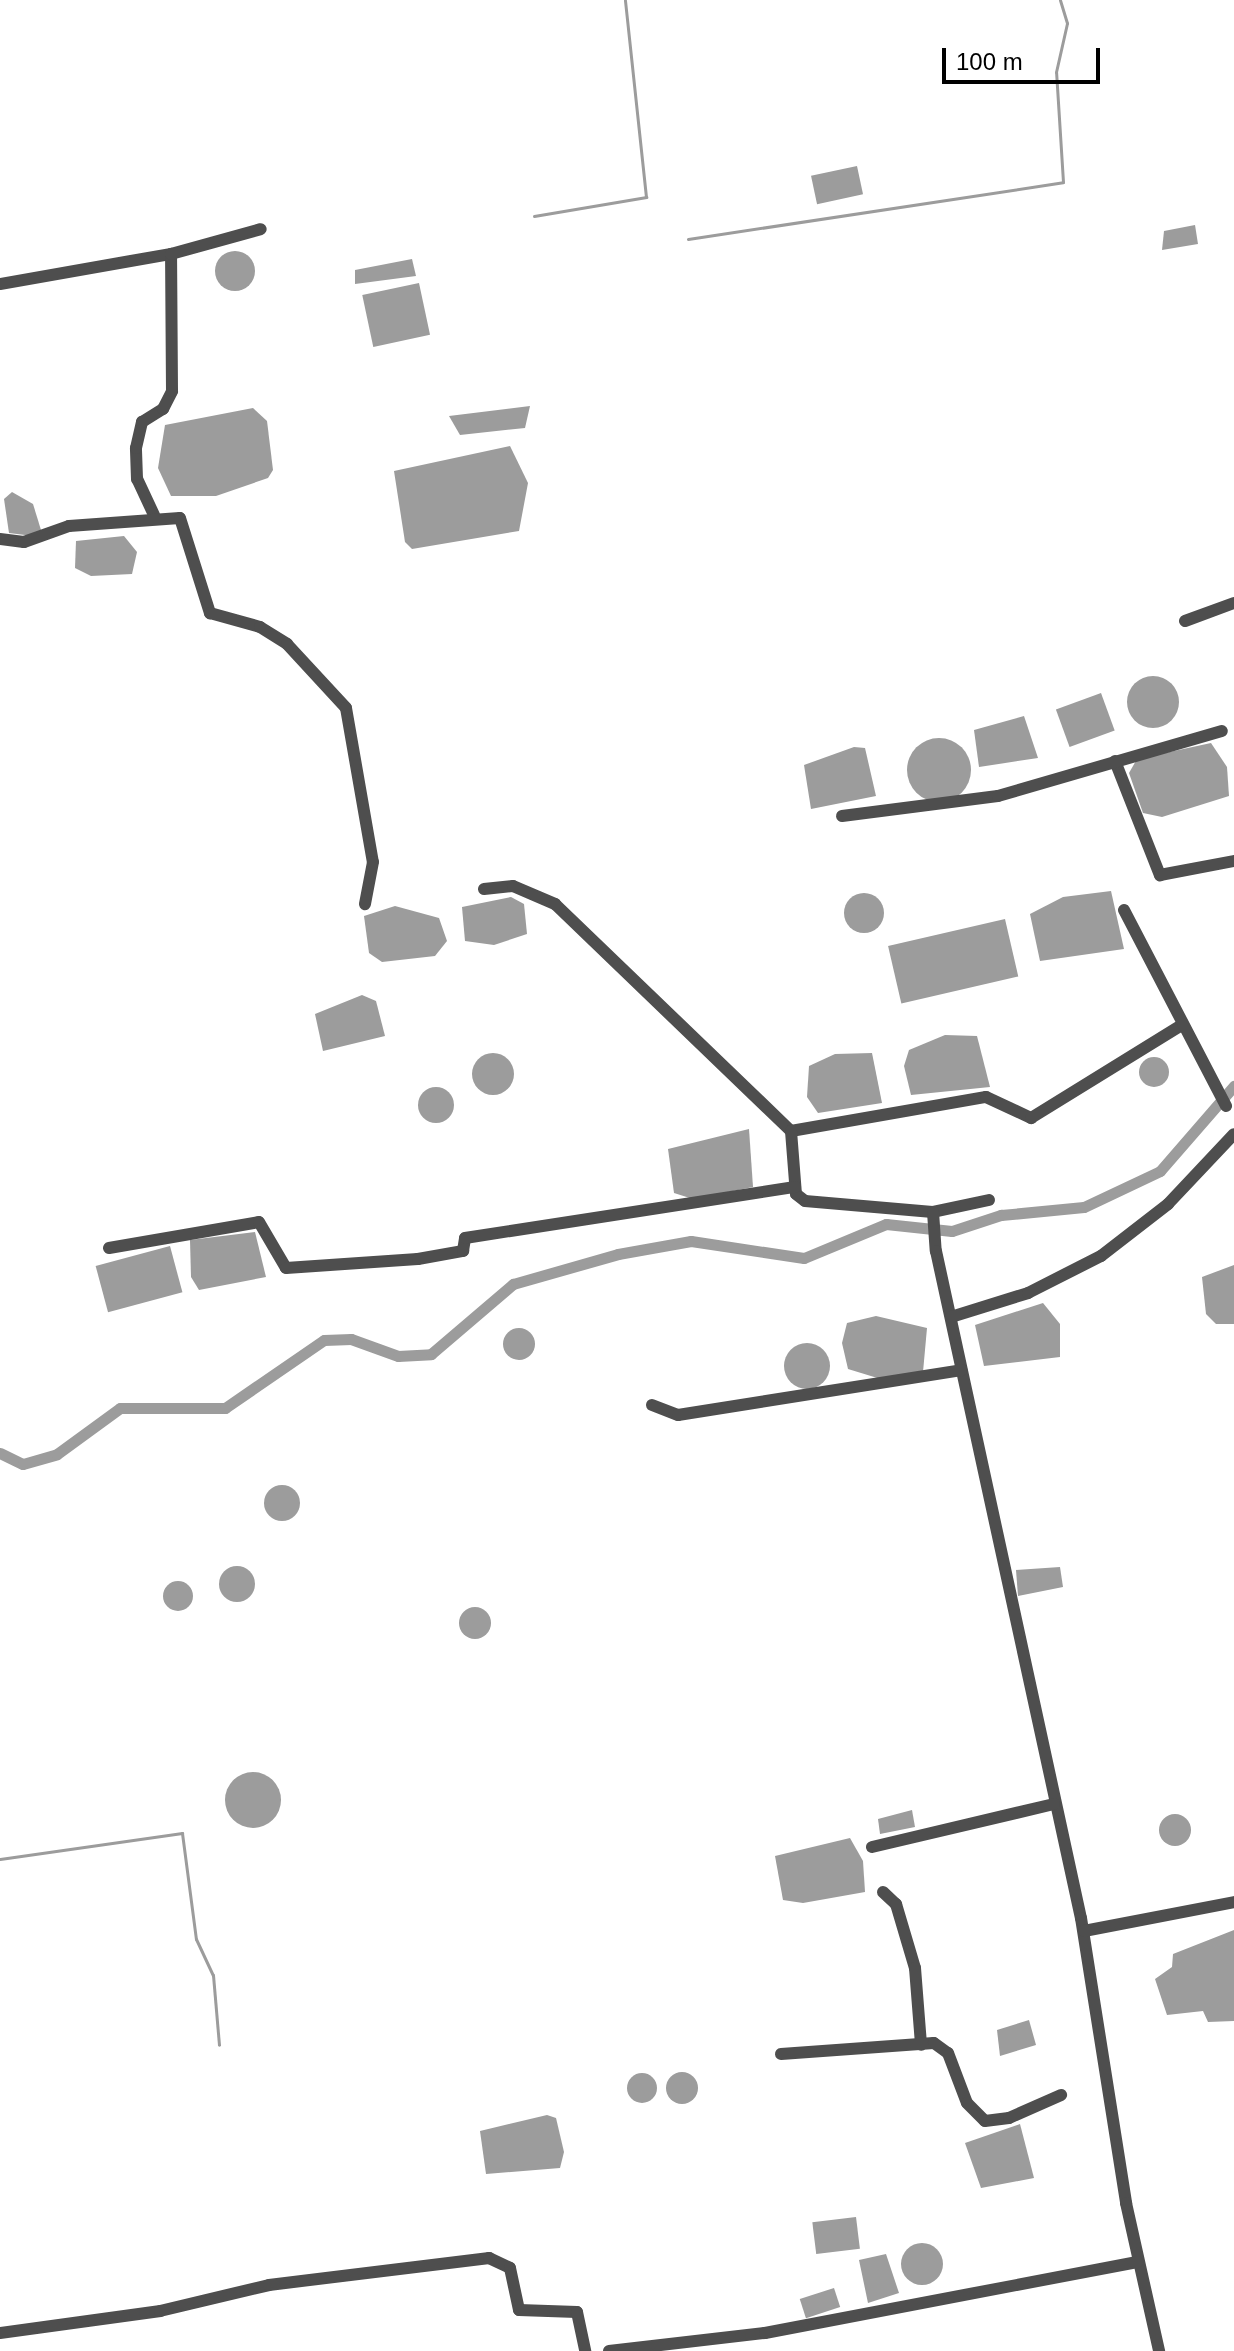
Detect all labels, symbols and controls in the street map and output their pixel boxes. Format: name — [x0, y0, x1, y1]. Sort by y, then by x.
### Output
scale bar — [946, 32, 1104, 82]
text: 100 m — [956, 48, 1023, 75]

